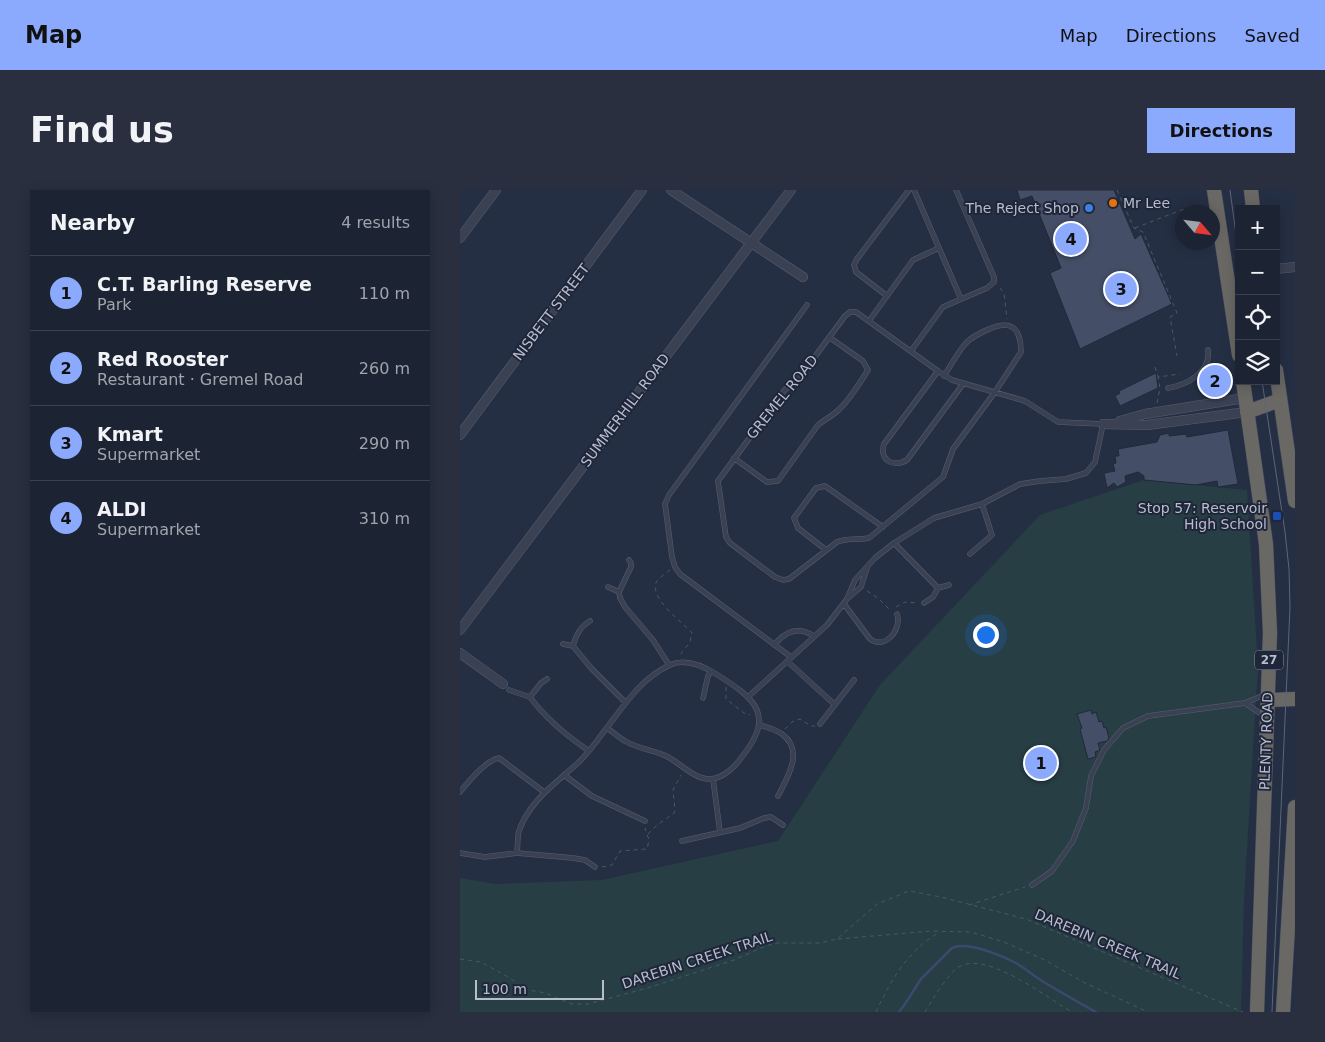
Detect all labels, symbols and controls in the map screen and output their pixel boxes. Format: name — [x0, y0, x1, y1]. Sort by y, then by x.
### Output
text: Map — [25, 21, 82, 49]
text: Map — [1060, 25, 1098, 46]
text: Directions — [1126, 25, 1216, 46]
text: Saved — [1244, 25, 1300, 46]
button: Directions — [1147, 108, 1295, 153]
text: Find us — [30, 110, 174, 150]
place label: Mr Lee — [1123, 195, 1170, 211]
marker: Mr Lee — [1107, 197, 1119, 209]
place label: The Reject Shop — [964, 200, 1079, 216]
marker: The Reject Shop — [1083, 202, 1095, 214]
north arrow — [1175, 205, 1220, 250]
map controls — [1235, 205, 1280, 385]
button: + — [1235, 205, 1280, 250]
text: Nearby — [50, 211, 135, 235]
text: 4 results — [341, 213, 410, 232]
pin: 4 — [1055, 220, 1087, 258]
button: − — [1235, 250, 1280, 295]
street label: NISBETT STREET — [510, 260, 593, 363]
pin: 3 — [1105, 270, 1137, 308]
text: C.T. Barling Reserve — [97, 273, 312, 295]
text: 1 — [60, 284, 72, 303]
text: 110 m — [359, 284, 410, 303]
text: Park — [97, 295, 132, 314]
button: locate — [1235, 295, 1280, 340]
button: layers — [1235, 340, 1280, 385]
text: Red Rooster — [97, 348, 228, 370]
street label: SUMMERHILL ROAD — [577, 350, 673, 470]
street label: GREMEL ROAD — [743, 352, 821, 442]
text: 2 — [60, 359, 72, 378]
text: 260 m — [359, 359, 410, 378]
pin: 2 — [1199, 362, 1231, 400]
text: Restaurant · Gremel Road — [97, 370, 303, 389]
text: Kmart — [97, 423, 163, 445]
text: 3 — [60, 434, 72, 453]
text: 290 m — [359, 434, 410, 453]
text: Supermarket — [97, 445, 200, 464]
text: ALDI — [97, 498, 147, 520]
place label: Stop 57: Reservoir High School — [1138, 500, 1267, 532]
text: 4 — [60, 509, 72, 528]
text: 310 m — [359, 509, 410, 528]
marker: Stop 57: Reservoir High School — [1271, 510, 1283, 522]
text: Supermarket — [97, 520, 200, 539]
your location — [973, 622, 999, 648]
road number: 27 — [1255, 650, 1283, 670]
street label: PLENTY ROAD — [1256, 692, 1276, 790]
pin: 1 — [1025, 744, 1057, 782]
street label: DAREBIN CREEK TRAIL — [1032, 906, 1184, 982]
street label: DAREBIN CREEK TRAIL — [620, 928, 774, 992]
scale bar — [475, 977, 604, 1000]
text: 100 m — [482, 981, 527, 997]

